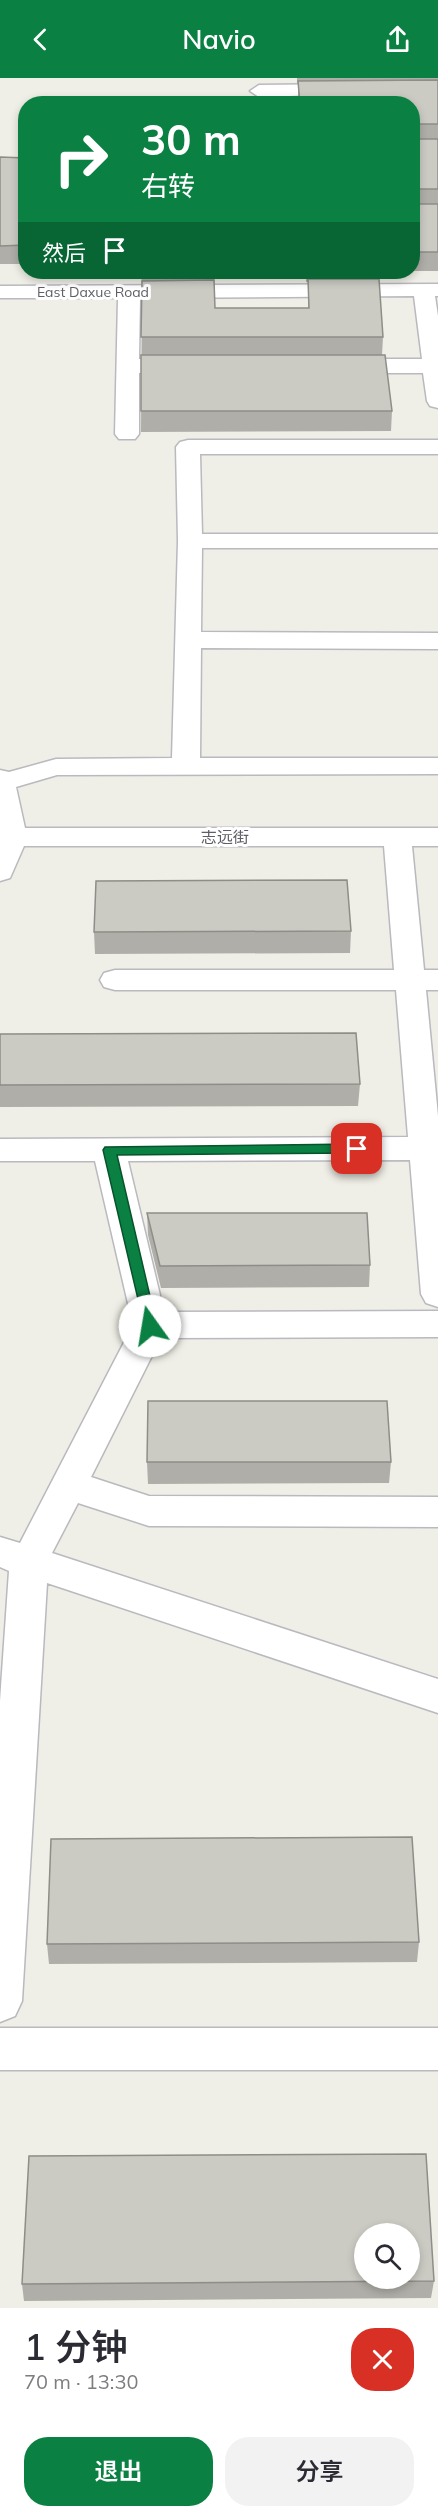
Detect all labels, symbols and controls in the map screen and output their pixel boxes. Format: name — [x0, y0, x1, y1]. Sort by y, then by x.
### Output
text: Navio — [182, 22, 256, 56]
icon: back — [24, 23, 57, 56]
icon: share — [381, 23, 414, 56]
text: 30 m — [141, 113, 241, 166]
icon: right — [42, 120, 120, 198]
text: 右转 — [141, 169, 195, 203]
icon: arrive — [98, 234, 131, 267]
text: 然后 — [42, 239, 86, 267]
street label: East Daxue Road — [37, 283, 149, 301]
street label: 志远街 — [201, 827, 249, 847]
pin — [331, 1123, 382, 1174]
icon: arrive — [340, 1132, 373, 1165]
position arrow — [118, 1294, 182, 1358]
map controls — [354, 2223, 420, 2289]
button: search — [354, 2223, 420, 2289]
text: 1 分钟 — [24, 2324, 127, 2369]
button: close — [351, 2328, 414, 2391]
text: 70 m · 13:30 — [24, 2369, 138, 2394]
button: 退出 — [24, 2437, 213, 2506]
button: 分享 — [225, 2437, 414, 2506]

